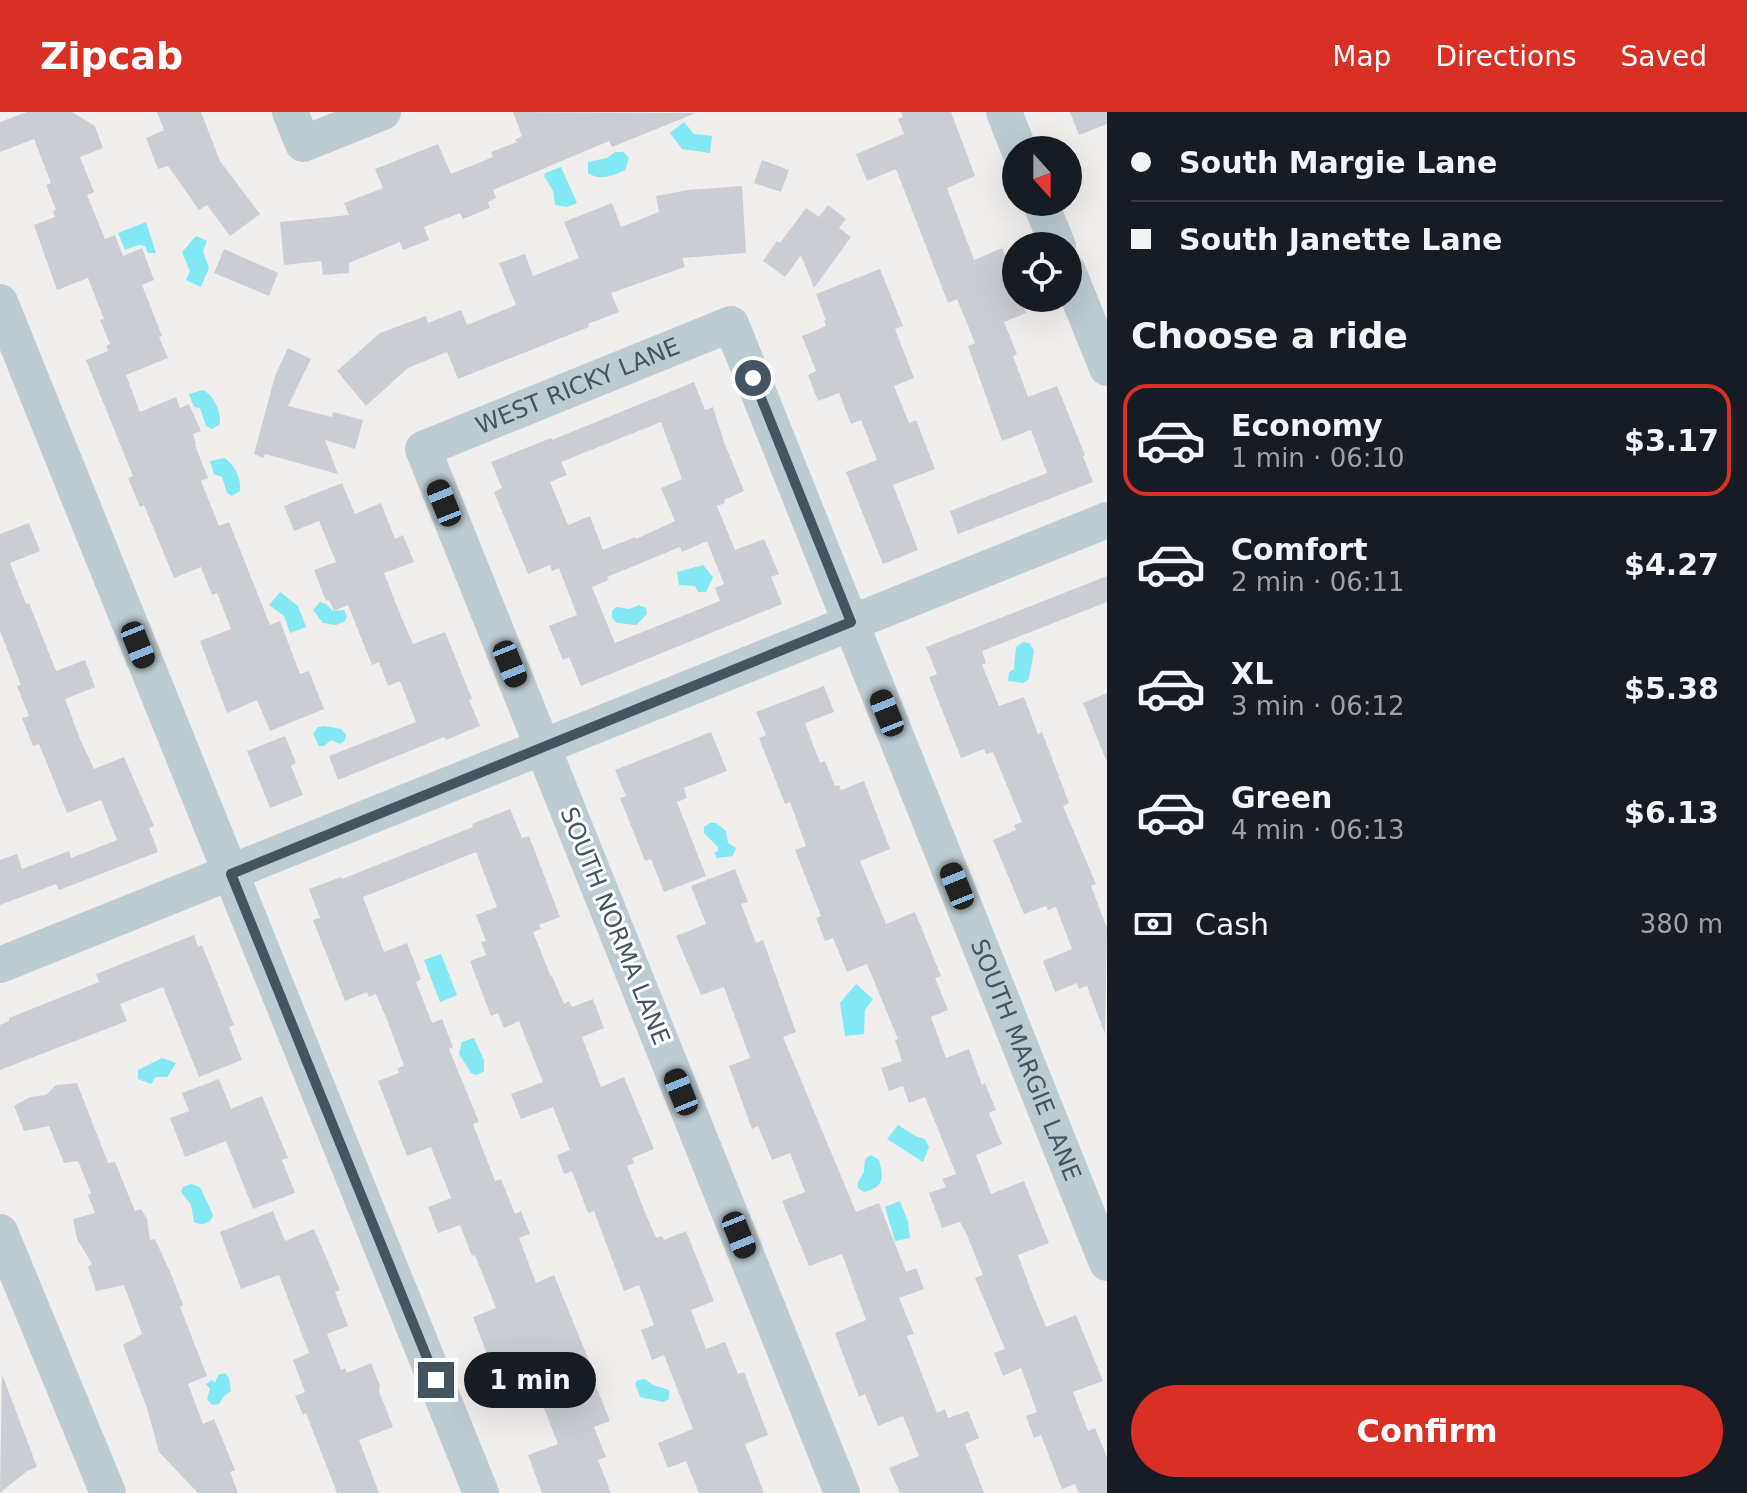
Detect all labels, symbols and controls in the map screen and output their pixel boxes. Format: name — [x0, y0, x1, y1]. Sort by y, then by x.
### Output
text: Zipcab — [40, 34, 183, 78]
text: Map — [1332, 40, 1391, 73]
text: Directions — [1435, 40, 1576, 73]
text: Saved — [1620, 40, 1707, 73]
north arrow — [1002, 136, 1082, 216]
map controls — [1002, 136, 1082, 312]
text: South Margie Lane — [1179, 145, 1497, 180]
text: South Janette Lane — [1179, 222, 1502, 257]
button: locate — [1002, 232, 1082, 312]
text: Choose a ride — [1131, 315, 1408, 356]
street label: WEST RICKY LANE — [472, 332, 684, 440]
route start — [735, 360, 771, 396]
icon: car — [1135, 404, 1207, 476]
text: Economy — [1231, 408, 1383, 443]
text: $3.17 — [1624, 423, 1719, 458]
text: 1 min · 06:10 — [1231, 443, 1405, 473]
car — [424, 476, 464, 530]
icon: car — [1135, 528, 1207, 600]
text: Comfort — [1231, 532, 1368, 567]
text: $4.27 — [1624, 547, 1719, 582]
text: 2 min · 06:11 — [1231, 567, 1405, 597]
car — [118, 618, 158, 672]
car — [490, 637, 530, 691]
icon: car — [1135, 652, 1207, 724]
text: XL — [1231, 656, 1273, 691]
text: $5.38 — [1624, 671, 1719, 706]
car — [867, 686, 907, 740]
text: 3 min · 06:12 — [1231, 691, 1405, 721]
icon: car — [1135, 776, 1207, 848]
text: Green — [1231, 780, 1332, 815]
text: $6.13 — [1624, 795, 1719, 830]
street label: SOUTH NORMA LANE — [554, 803, 676, 1049]
text: 4 min · 06:13 — [1231, 815, 1405, 845]
car — [937, 859, 977, 913]
icon: cash — [1131, 902, 1175, 946]
text: Cash — [1195, 907, 1269, 942]
text: 380 m — [1640, 909, 1723, 939]
street label: SOUTH MARGIE LANE — [965, 935, 1087, 1185]
car — [661, 1065, 701, 1119]
car — [719, 1208, 759, 1262]
callout: 1 min — [464, 1352, 596, 1408]
route end — [418, 1362, 454, 1398]
text: 1 min — [489, 1365, 571, 1395]
button: Confirm — [1131, 1385, 1723, 1477]

